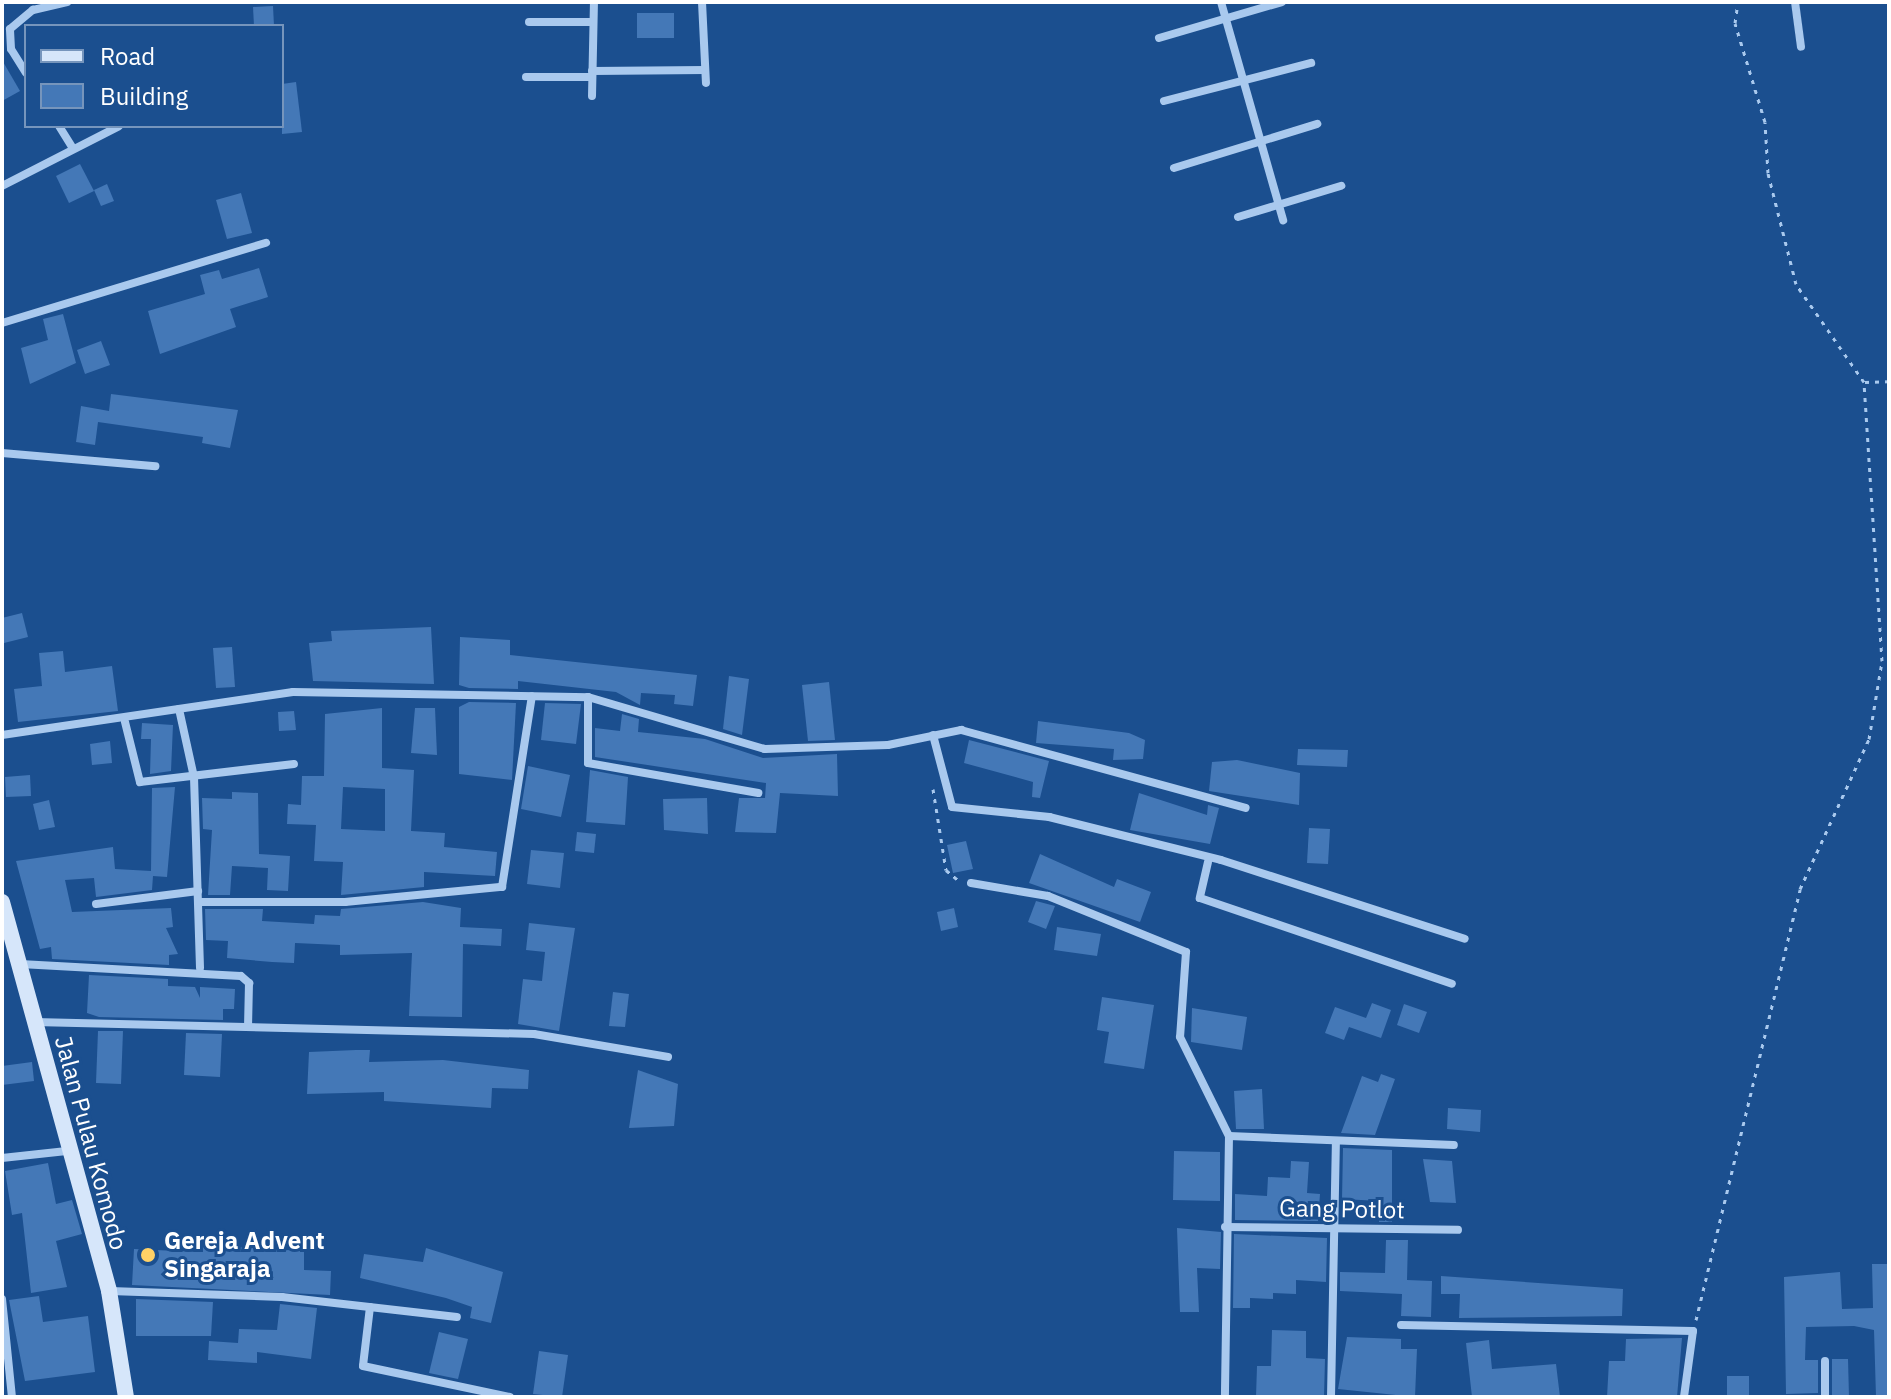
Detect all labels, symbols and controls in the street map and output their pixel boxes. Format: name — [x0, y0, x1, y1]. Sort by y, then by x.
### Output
legend — [24, 24, 284, 128]
text: Road — [100, 40, 155, 72]
text: Building — [100, 80, 188, 112]
street label: Jalan Pulau Komodo — [49, 1033, 133, 1253]
street label: Gang Potlot — [1279, 1194, 1405, 1224]
place label: Gereja Advent Singaraja — [164, 1227, 325, 1283]
marker: Gereja Advent Singaraja — [139, 1246, 157, 1264]

